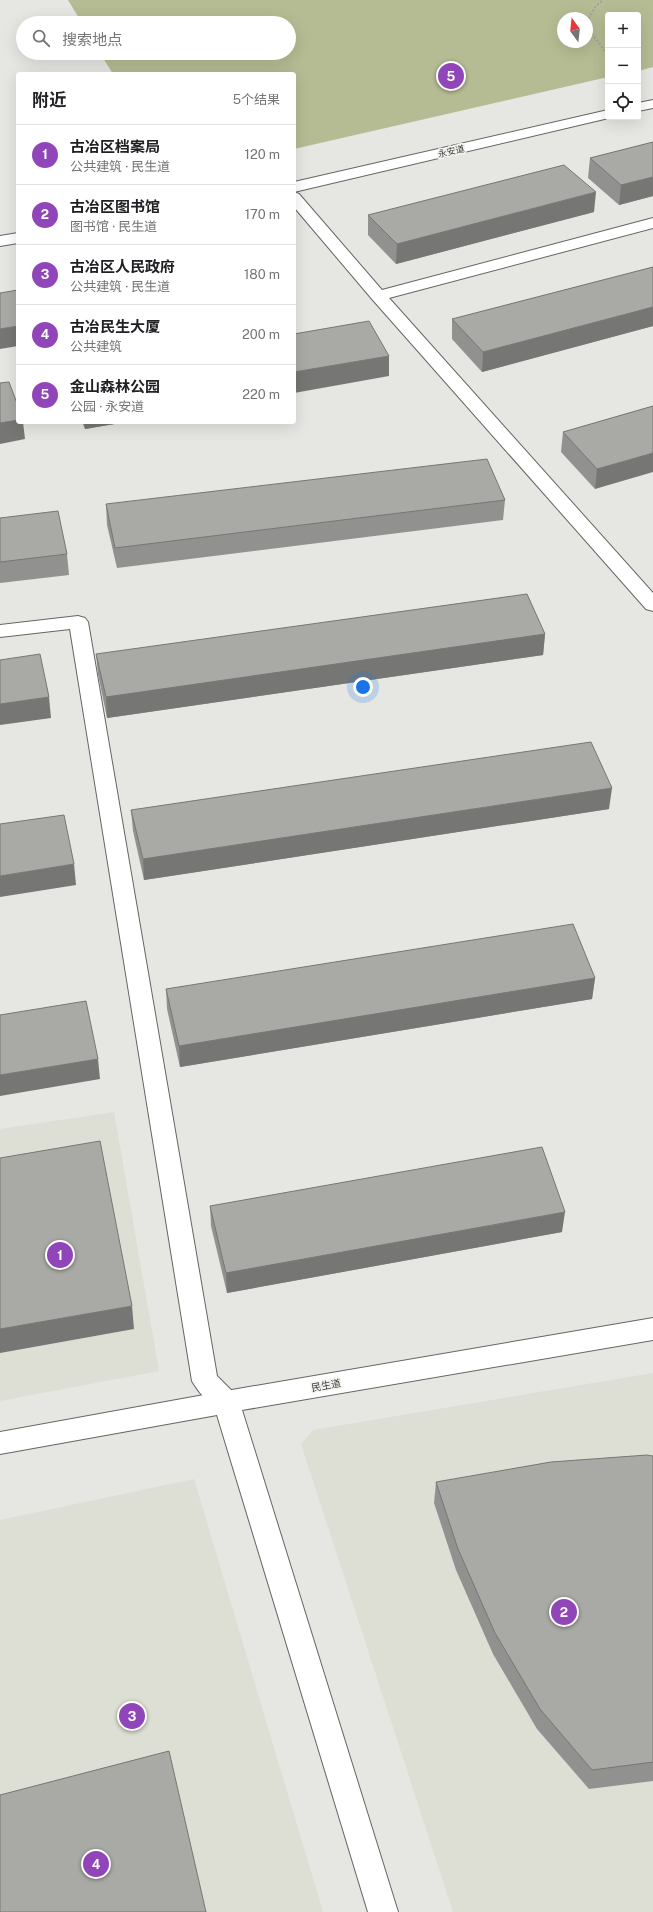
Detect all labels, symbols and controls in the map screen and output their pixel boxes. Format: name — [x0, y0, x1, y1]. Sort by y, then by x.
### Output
north arrow — [557, 12, 593, 48]
map controls — [605, 12, 641, 120]
button: + — [605, 12, 641, 48]
search box — [16, 16, 296, 60]
icon: search — [30, 27, 52, 49]
text: 搜索地点 — [62, 31, 122, 48]
button: − — [605, 48, 641, 84]
pin: 5 — [438, 61, 464, 91]
button: locate — [605, 84, 641, 120]
text: 附近 — [32, 90, 66, 110]
text: 5个结果 — [233, 92, 280, 107]
text: 古冶区档案局 — [70, 138, 160, 155]
street label: 永安道 — [437, 143, 465, 159]
text: 1 — [42, 147, 48, 162]
text: 120 m — [245, 147, 280, 162]
text: 公共建筑 · 民生道 — [70, 159, 170, 174]
text: 古冶区图书馆 — [70, 198, 160, 215]
text: 2 — [41, 207, 49, 222]
text: 170 m — [245, 207, 280, 222]
text: 图书馆 · 民生道 — [70, 219, 157, 234]
text: 古冶区人民政府 — [70, 258, 175, 275]
text: 3 — [41, 267, 49, 282]
text: 180 m — [244, 267, 280, 282]
text: 公共建筑 · 民生道 — [70, 279, 170, 294]
text: 古冶民生大厦 — [70, 318, 160, 335]
text: 4 — [41, 327, 49, 342]
text: 200 m — [242, 327, 280, 342]
text: 公共建筑 — [70, 339, 122, 354]
text: 金山森林公园 — [70, 378, 160, 395]
text: 5 — [41, 387, 49, 402]
text: 220 m — [242, 387, 280, 402]
text: 公园 · 永安道 — [70, 399, 144, 414]
your location — [353, 677, 373, 697]
pin: 1 — [47, 1240, 73, 1270]
street label: 民生道 — [310, 1376, 342, 1394]
pin: 2 — [551, 1597, 577, 1627]
pin: 3 — [119, 1701, 145, 1731]
pin: 4 — [83, 1849, 109, 1879]

